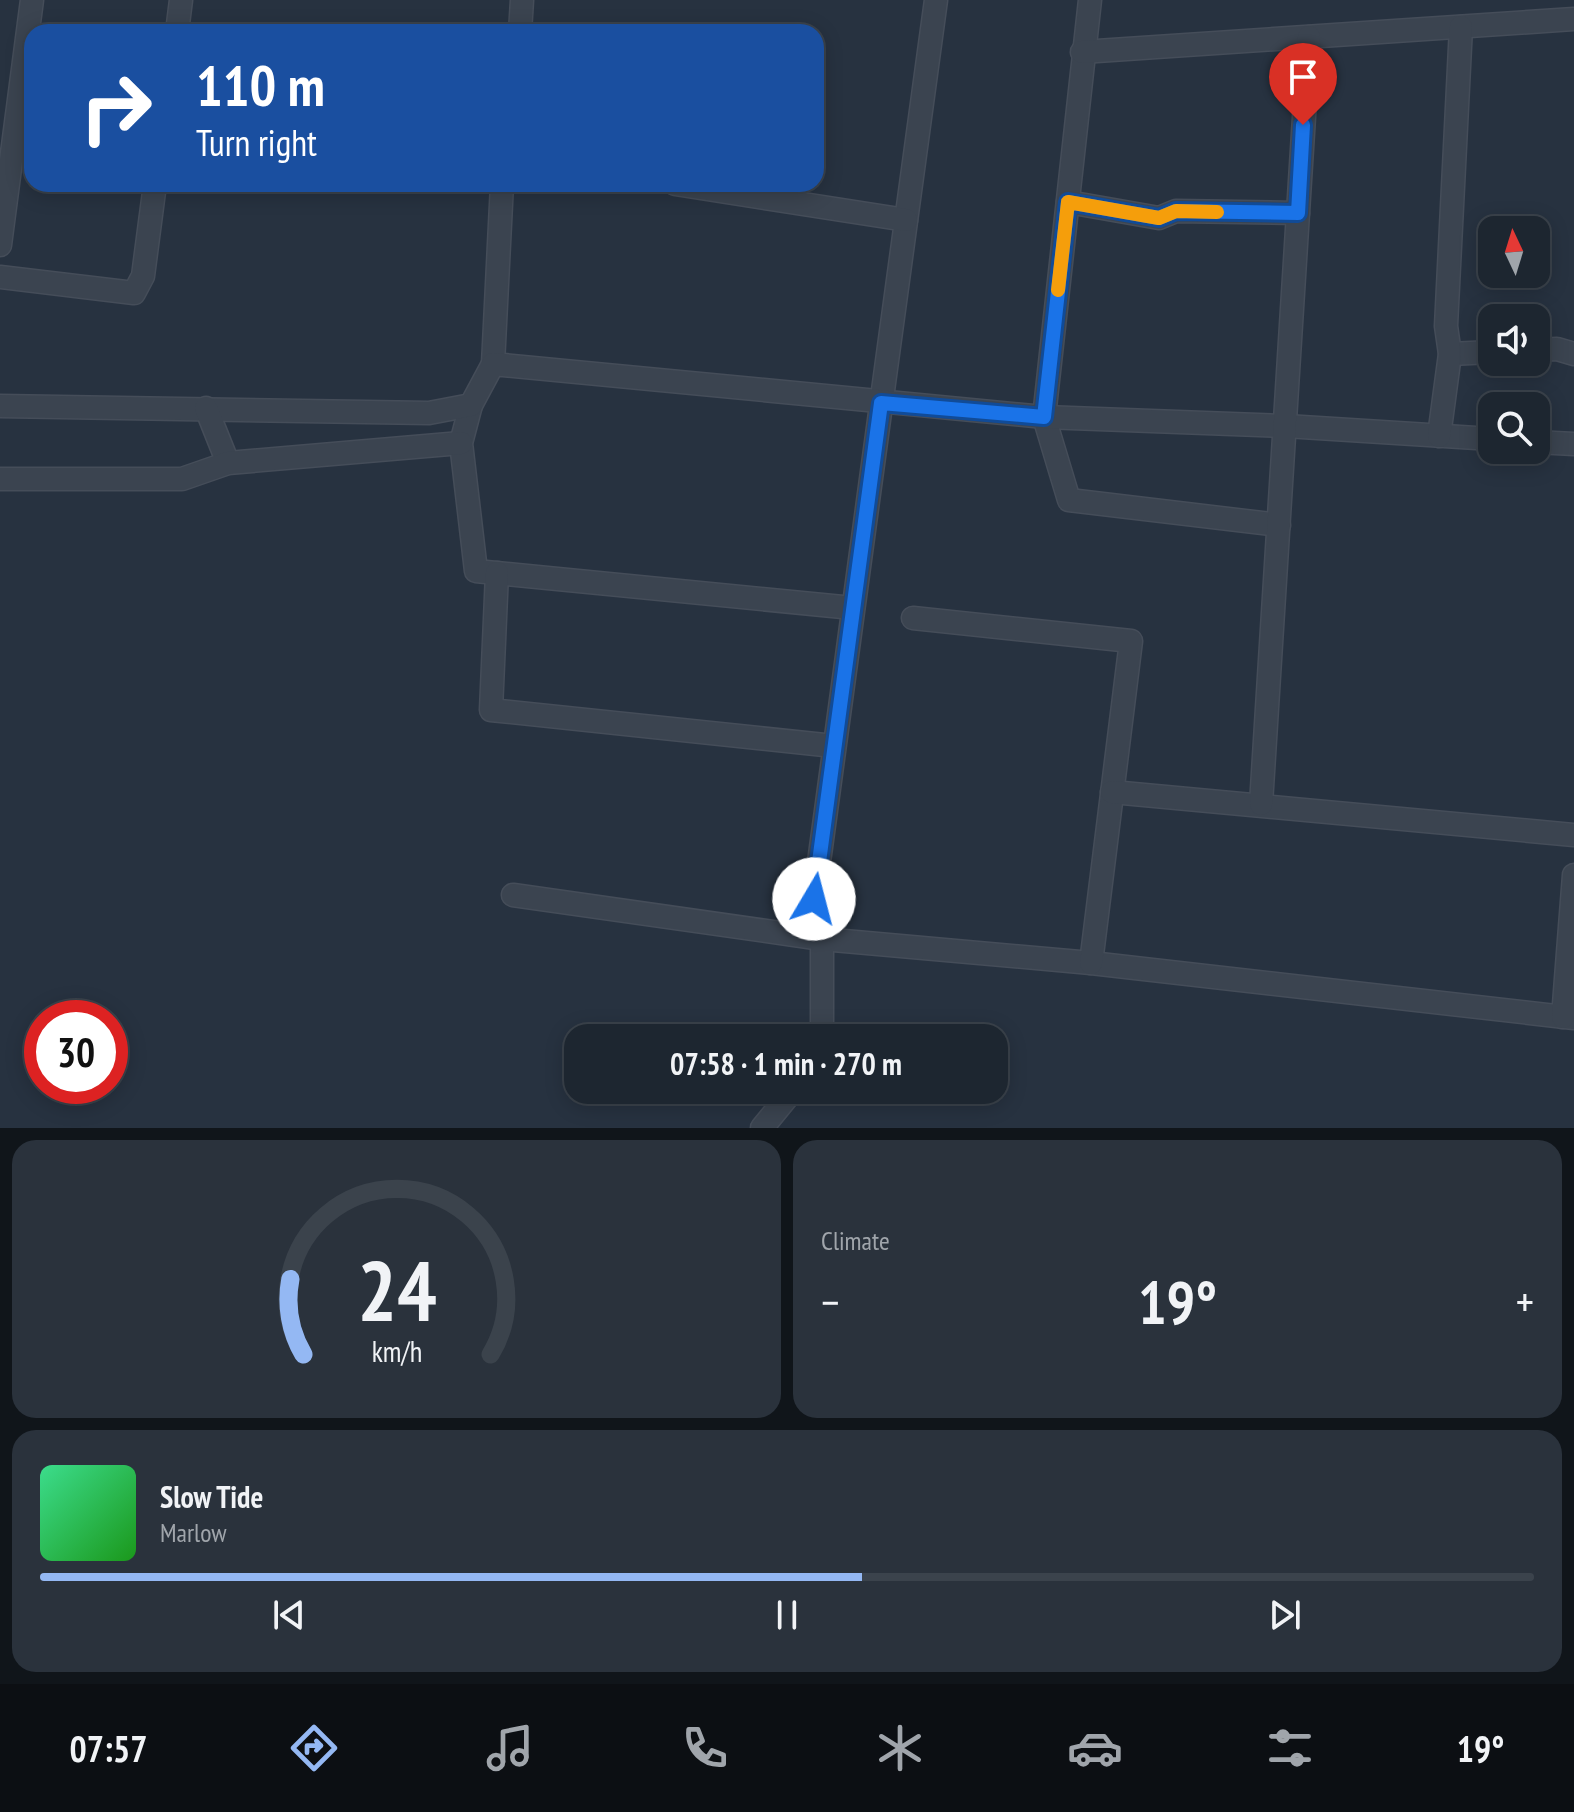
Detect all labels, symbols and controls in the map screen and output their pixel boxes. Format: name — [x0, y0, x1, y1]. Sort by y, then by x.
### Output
pin — [1269, 43, 1337, 125]
text: 110 m — [196, 49, 325, 121]
icon: arrive — [1281, 55, 1325, 99]
icon: right — [64, 56, 168, 160]
text: Turn right — [196, 119, 317, 166]
north arrow — [1478, 216, 1550, 288]
map controls — [1478, 216, 1550, 464]
button: sound — [1478, 304, 1550, 376]
button: search — [1478, 392, 1550, 464]
position arrow — [772, 857, 856, 941]
speed limit sign: 30 — [24, 1000, 128, 1104]
text: 07:58 · 1 min · 270 m — [670, 1044, 902, 1083]
text: Climate — [821, 1224, 890, 1257]
text: 24 — [357, 1236, 436, 1344]
text: 19° — [1138, 1263, 1217, 1341]
text: − — [821, 1273, 839, 1330]
text: + — [1516, 1273, 1534, 1330]
text: km/h — [371, 1333, 422, 1370]
text: Slow Tide — [160, 1477, 263, 1516]
text: Marlow — [160, 1516, 226, 1549]
icon: previous — [267, 1593, 311, 1637]
icon: pause — [765, 1593, 809, 1637]
icon: next — [1263, 1593, 1307, 1637]
icon: directions — [286, 1720, 342, 1776]
icon: music — [482, 1720, 538, 1776]
icon: phone — [677, 1720, 733, 1776]
icon: climate — [872, 1720, 928, 1776]
icon: car — [1067, 1720, 1123, 1776]
icon: filters — [1262, 1720, 1318, 1776]
text: 07:57 — [70, 1725, 147, 1772]
text: 19° — [1457, 1725, 1504, 1772]

